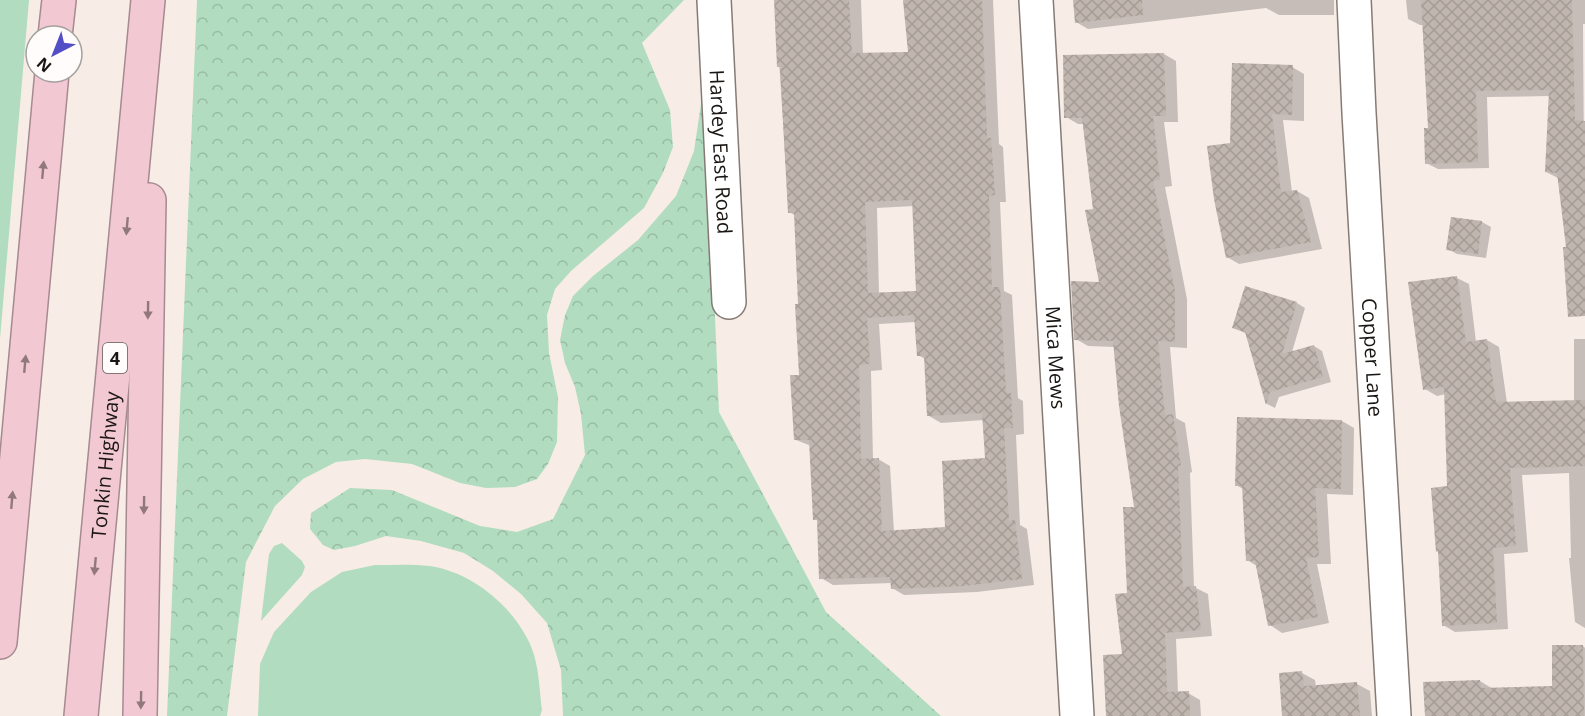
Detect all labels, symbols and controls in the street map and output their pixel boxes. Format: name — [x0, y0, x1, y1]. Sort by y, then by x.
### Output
north arrow — [24, 24, 84, 84]
text: N — [32, 53, 56, 78]
street label: Hardey East Road — [704, 69, 739, 235]
one-way arrow — [38, 161, 48, 180]
one-way arrow — [122, 216, 132, 235]
street label: Copper Lane — [1356, 297, 1390, 418]
one-way arrow — [143, 301, 152, 320]
street label: Mica Mews — [1040, 305, 1073, 410]
road number: 4 — [103, 343, 127, 373]
one-way arrow — [20, 355, 30, 374]
street label: Tonkin Highway — [84, 389, 125, 540]
one-way arrow — [7, 490, 17, 509]
one-way arrow — [139, 496, 149, 515]
one-way arrow — [90, 557, 100, 576]
one-way arrow — [136, 691, 145, 710]

